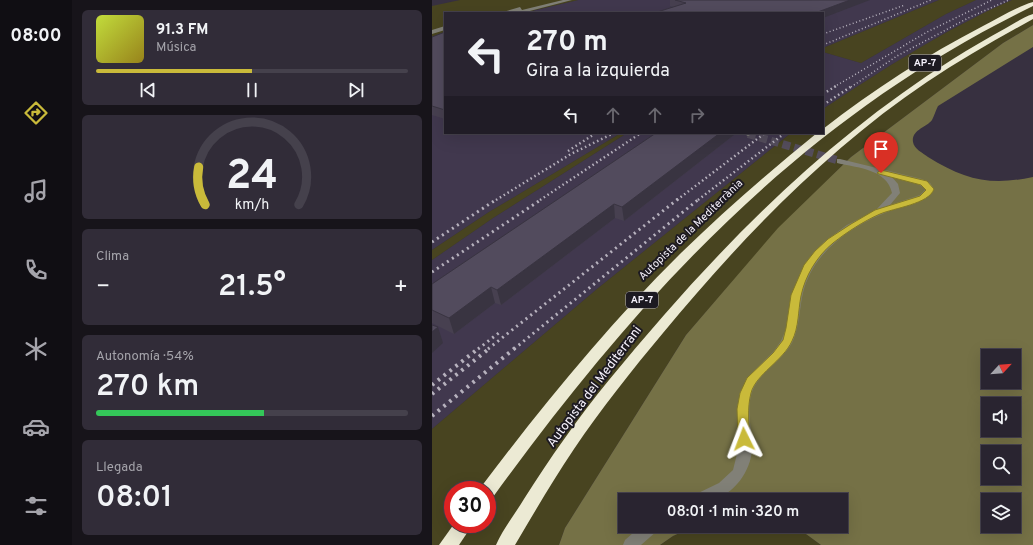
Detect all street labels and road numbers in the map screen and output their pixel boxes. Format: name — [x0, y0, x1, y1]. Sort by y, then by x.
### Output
road number: AP-7 — [909, 55, 941, 71]
street label: Autopista de la Mediterrània — [636, 176, 746, 283]
road number: AP-7 — [626, 292, 658, 308]
street label: Autopista del Mediterrani — [544, 323, 646, 451]

